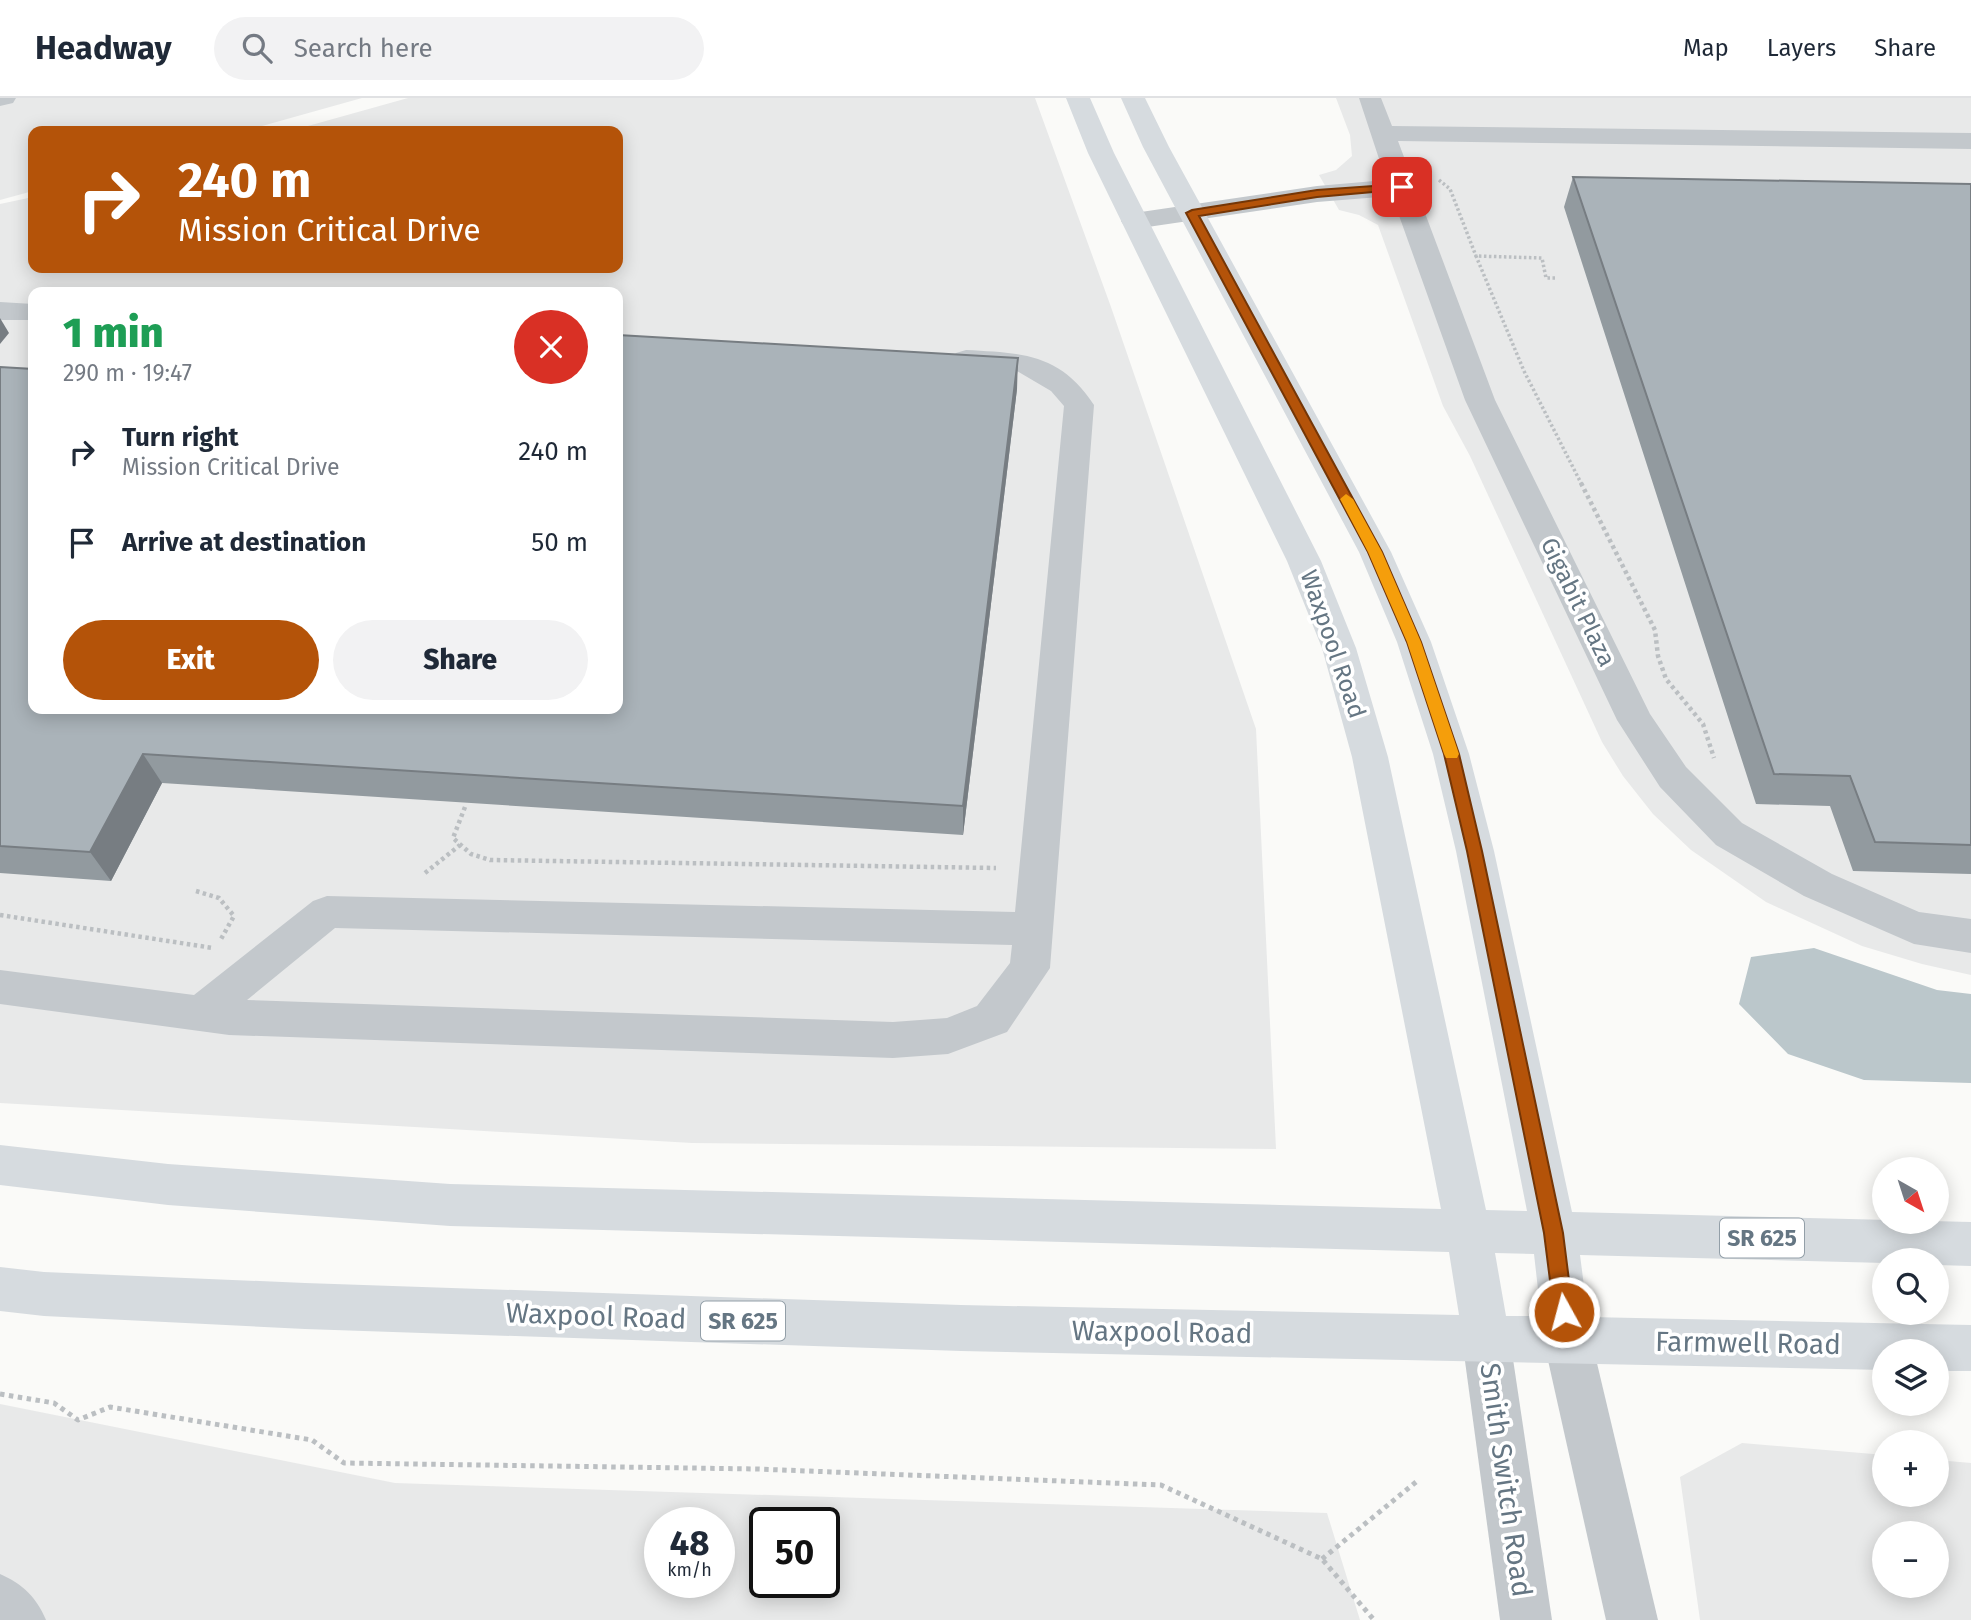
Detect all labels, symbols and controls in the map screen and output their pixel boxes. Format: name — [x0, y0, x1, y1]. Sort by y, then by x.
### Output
search box — [214, 17, 704, 80]
text: Headway — [35, 28, 172, 68]
icon: search — [238, 29, 276, 67]
text: Search here — [294, 33, 433, 64]
text: Map — [1683, 34, 1729, 62]
text: Layers — [1767, 34, 1836, 62]
text: Share — [1874, 34, 1936, 62]
text: 240 m — [178, 151, 311, 210]
icon: right — [63, 154, 154, 245]
pin — [1372, 157, 1432, 217]
icon: arrive — [1383, 168, 1421, 206]
text: Mission Critical Drive — [178, 211, 481, 249]
text: 1 min — [63, 308, 164, 358]
button: close — [514, 310, 588, 384]
text: 290 m · 19:47 — [63, 359, 192, 387]
text: Turn right — [122, 422, 239, 453]
icon: right — [63, 433, 101, 471]
text: 240 m — [518, 436, 588, 467]
text: Mission Critical Drive — [122, 453, 340, 481]
icon: arrive — [63, 524, 101, 562]
text: Arrive at destination — [122, 527, 366, 558]
text: 50 m — [531, 527, 588, 558]
street label: Gigabit Plaza — [1535, 533, 1621, 671]
street label: Waxpool Road — [1295, 566, 1371, 722]
button: Exit — [63, 620, 319, 700]
button: Share — [333, 620, 588, 700]
north arrow — [1872, 1157, 1950, 1234]
map controls — [1872, 1157, 1949, 1598]
road number: SR 625 — [1720, 1218, 1804, 1258]
button: search — [1872, 1248, 1949, 1325]
position arrow — [1527, 1275, 1601, 1349]
street label: Waxpool Road — [505, 1296, 687, 1336]
road number: SR 625 — [701, 1302, 785, 1340]
street label: Waxpool Road — [1071, 1314, 1253, 1350]
street label: Farmwell Road — [1655, 1325, 1841, 1361]
button: layers — [1872, 1339, 1949, 1416]
street label: Smith Switch Road — [1473, 1361, 1539, 1599]
button: + — [1872, 1430, 1949, 1507]
speed limit sign: 50 — [749, 1507, 840, 1598]
button: − — [1872, 1521, 1949, 1598]
text: 48 — [669, 1522, 710, 1564]
text: km/h — [667, 1559, 712, 1581]

